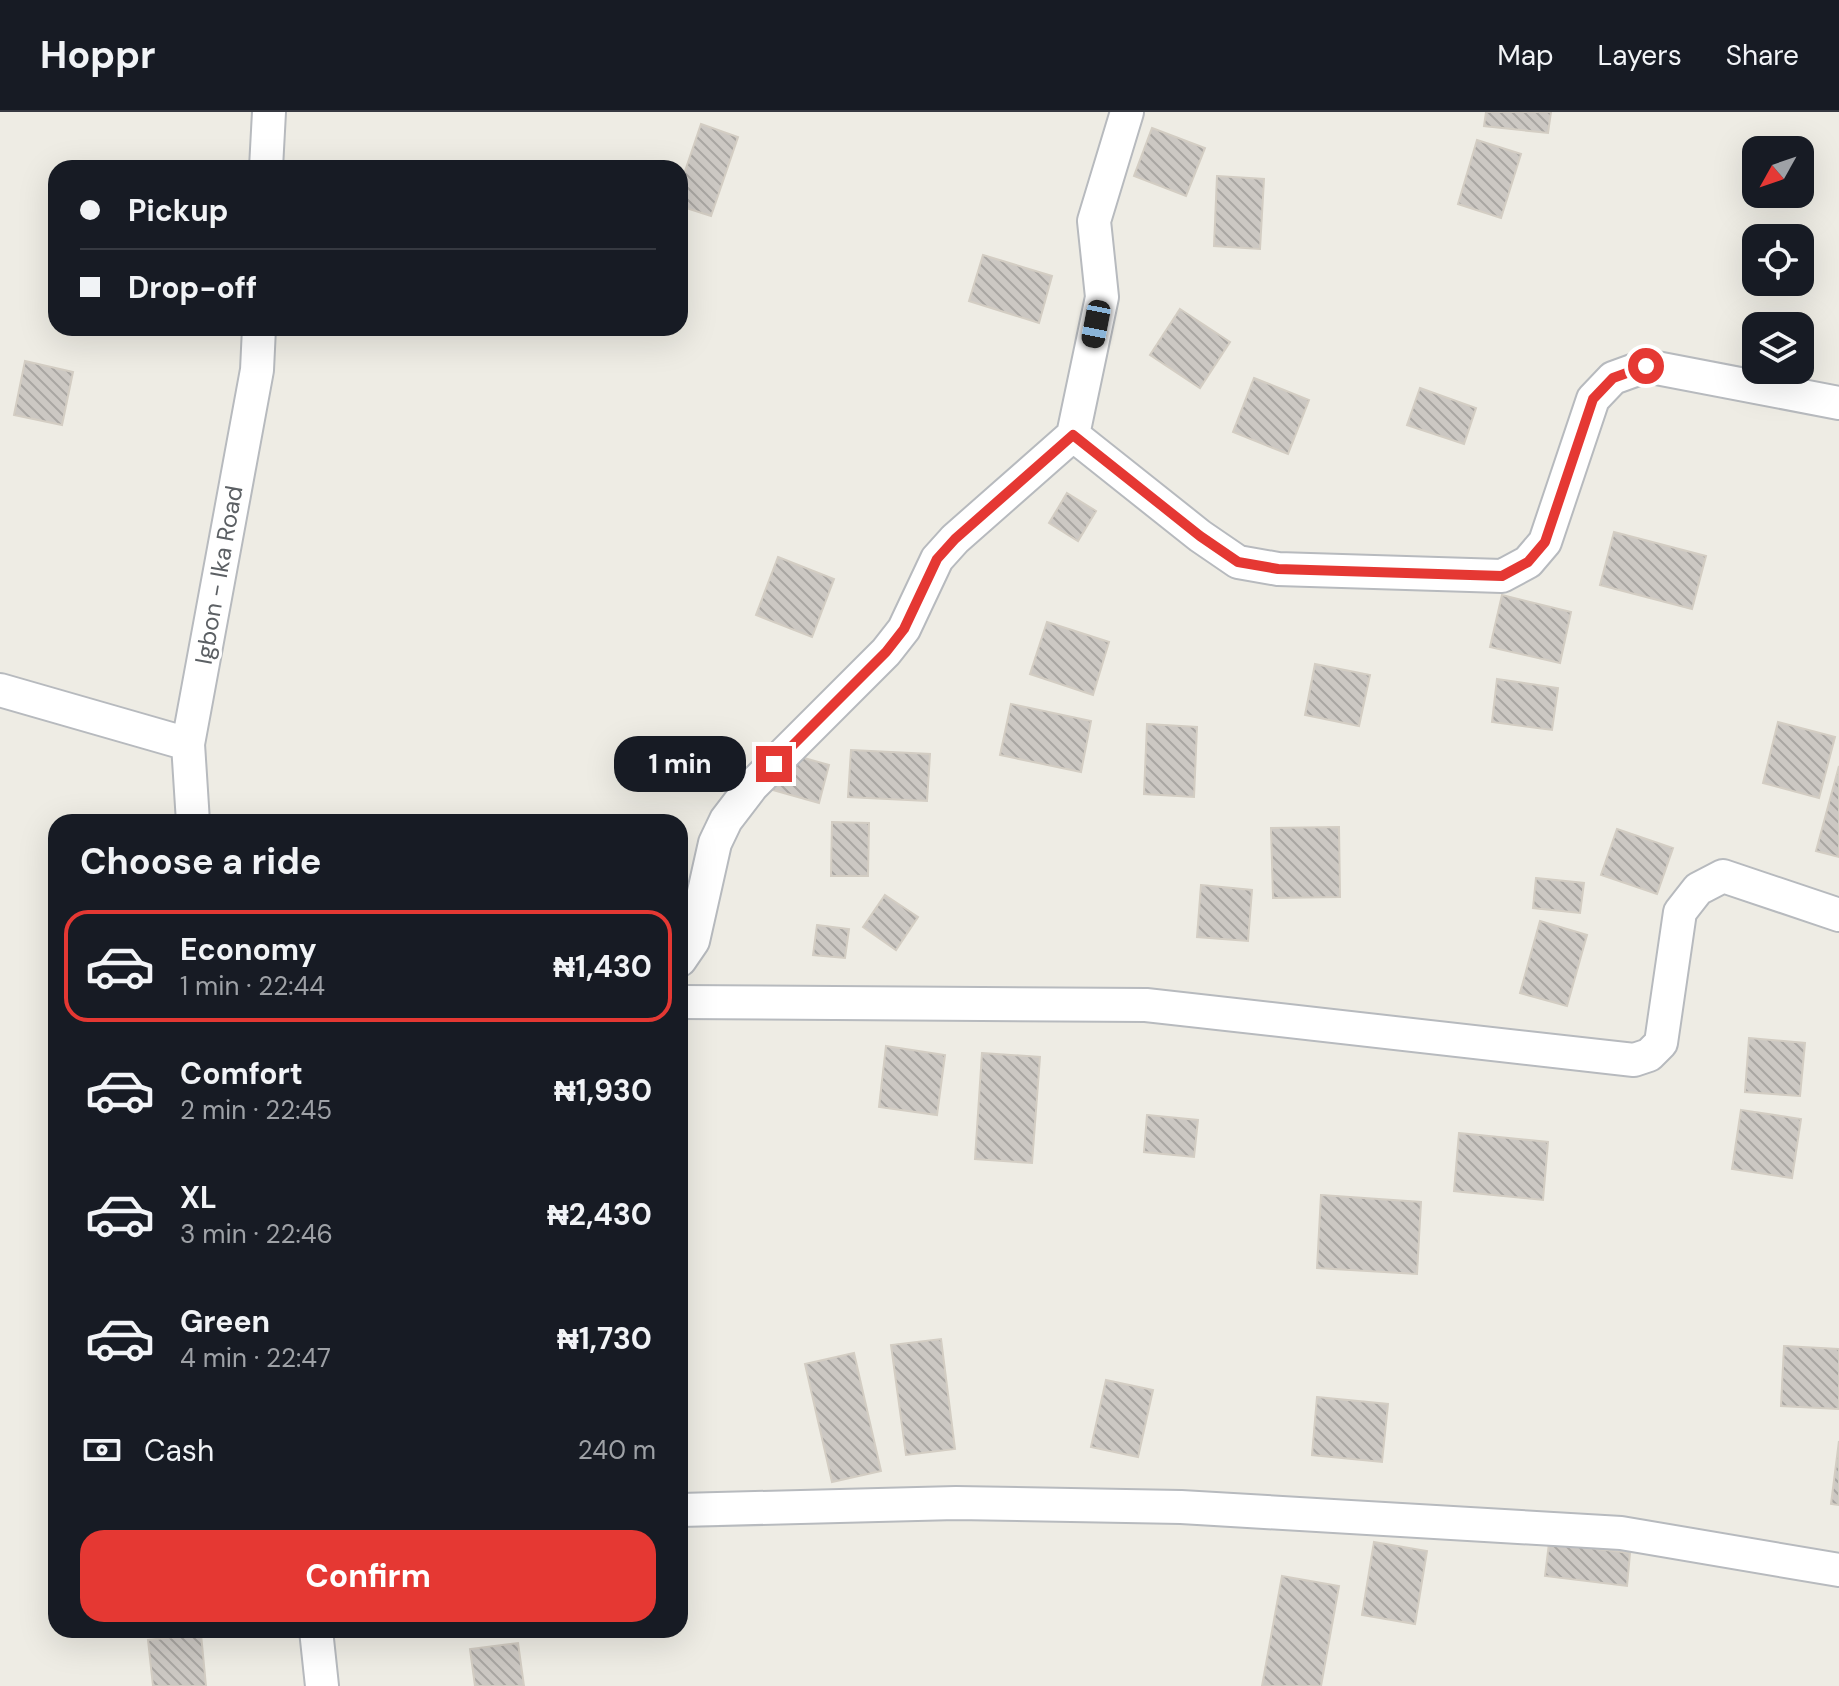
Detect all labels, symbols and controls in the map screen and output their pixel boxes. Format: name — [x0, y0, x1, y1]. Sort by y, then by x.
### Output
text: Hoppr — [40, 30, 156, 80]
text: Map — [1497, 37, 1554, 74]
text: Layers — [1598, 37, 1682, 74]
text: Share — [1726, 37, 1799, 74]
north arrow — [1742, 136, 1814, 208]
map controls — [1742, 136, 1814, 384]
text: Pickup — [128, 191, 228, 230]
button: locate — [1742, 224, 1814, 296]
text: Drop-off — [128, 268, 257, 307]
car — [1080, 298, 1112, 350]
button: layers — [1742, 312, 1814, 384]
route start — [1628, 348, 1664, 384]
street label: Igbon - Ika Road — [188, 483, 249, 667]
callout: 1 min — [614, 736, 746, 792]
route end — [756, 746, 792, 782]
text: 1 min — [648, 747, 712, 781]
text: Choose a ride — [80, 838, 321, 885]
icon: car — [84, 930, 156, 1002]
text: Economy — [180, 930, 317, 969]
text: ₦1,430 — [553, 947, 652, 986]
text: 1 min · 22:44 — [180, 969, 325, 1003]
icon: car — [84, 1054, 156, 1126]
text: Comfort — [180, 1054, 303, 1093]
text: ₦1,930 — [554, 1071, 652, 1110]
text: 2 min · 22:45 — [180, 1093, 332, 1127]
icon: car — [84, 1178, 156, 1250]
text: XL — [180, 1178, 217, 1217]
text: ₦2,430 — [547, 1195, 652, 1234]
text: 3 min · 22:46 — [180, 1217, 333, 1251]
icon: car — [84, 1302, 156, 1374]
text: Green — [180, 1302, 270, 1341]
text: ₦1,730 — [557, 1319, 652, 1358]
text: 4 min · 22:47 — [180, 1341, 331, 1375]
icon: cash — [80, 1428, 124, 1472]
text: Cash — [144, 1431, 214, 1470]
text: 240 m — [578, 1433, 656, 1467]
button: Confirm — [80, 1530, 656, 1622]

